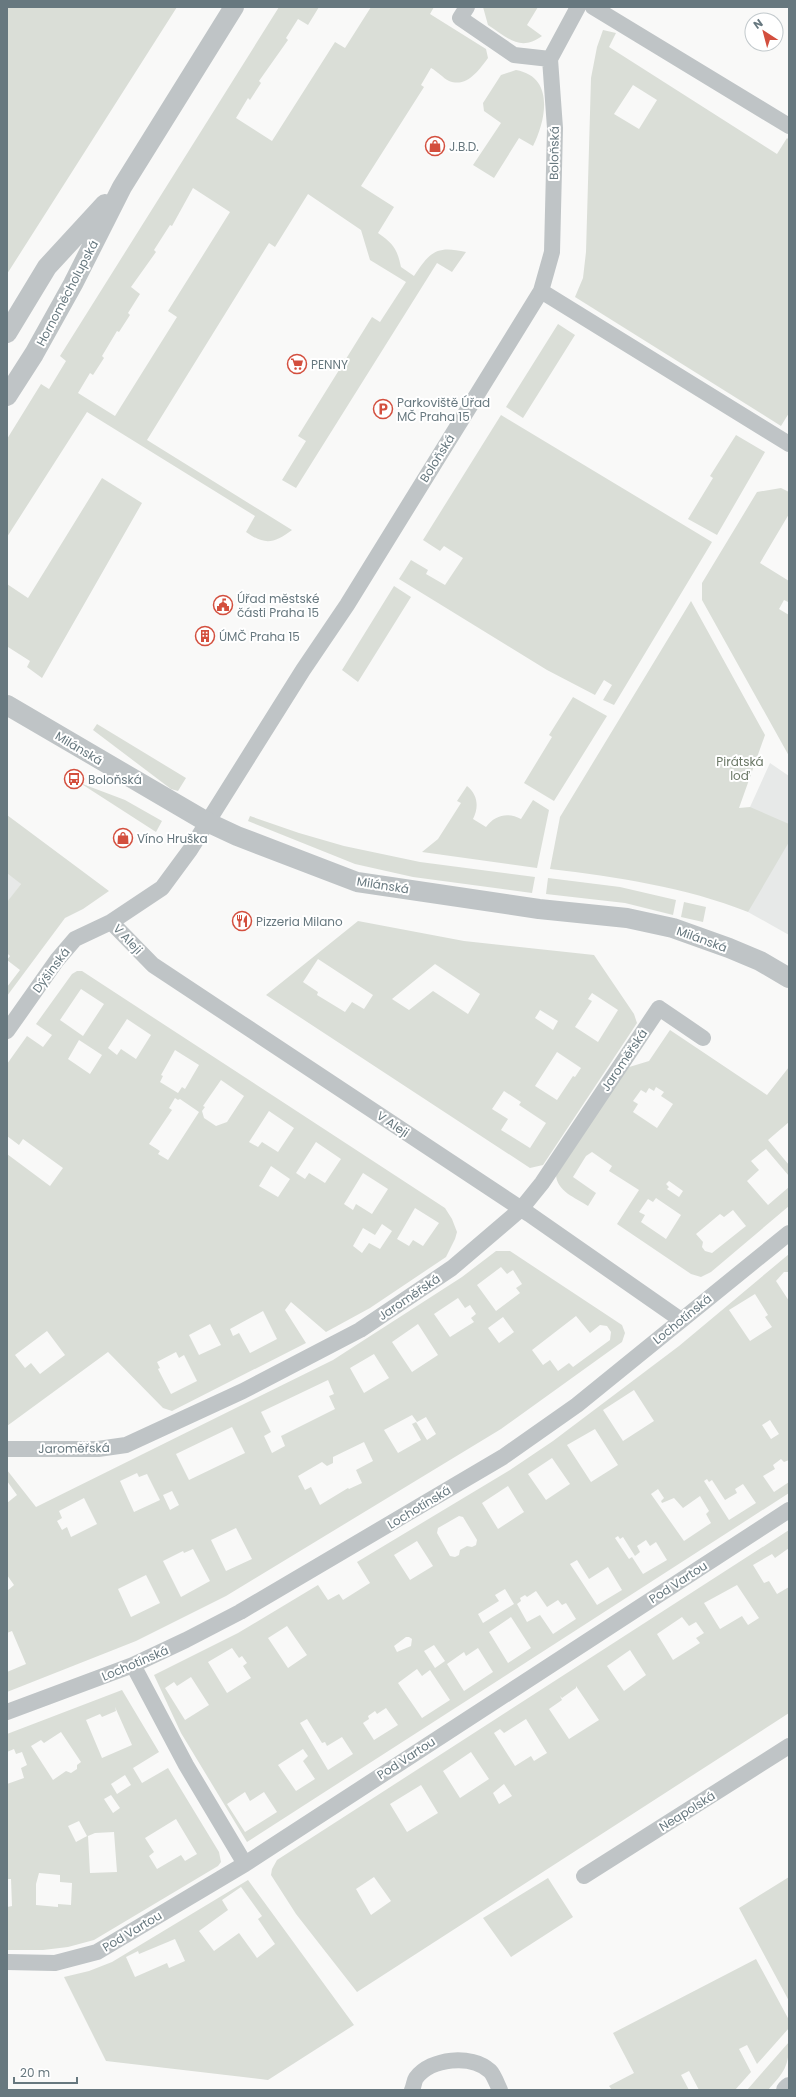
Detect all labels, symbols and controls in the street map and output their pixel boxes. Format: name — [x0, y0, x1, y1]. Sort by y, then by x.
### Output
north arrow — [744, 12, 784, 52]
text: N — [750, 15, 766, 33]
street label: Boloňská — [545, 126, 563, 180]
shop icon: J.B.D. — [424, 135, 446, 157]
place label: J.B.D. — [449, 138, 479, 155]
street label: Hornoměcholupská — [32, 237, 102, 349]
supermarket icon: PENNY — [286, 353, 308, 375]
place label: PENNY — [311, 356, 348, 373]
place label: Parkoviště Úřad MČ Praha 15 — [397, 394, 490, 425]
parking icon: Parkoviště Úřad MČ Praha 15 — [372, 398, 394, 420]
street label: Boloňská — [416, 431, 458, 485]
place label: Úřad městské části Praha 15 — [237, 590, 319, 621]
public building icon: Úřad městské části Praha 15 — [212, 594, 234, 616]
building icon: ÚMČ Praha 15 — [194, 625, 216, 647]
place label: ÚMČ Praha 15 — [219, 628, 300, 645]
street label: Milánská — [52, 727, 106, 769]
park label: Pirátská loď — [716, 753, 764, 784]
bus stop icon: Boloňská — [63, 768, 85, 790]
place label: Boloňská — [88, 771, 142, 788]
shop icon: Víno Hruška — [112, 827, 134, 849]
place label: Víno Hruška — [137, 830, 208, 847]
street label: Milánská — [356, 872, 410, 898]
restaurant icon: Pizzeria Milano — [231, 910, 253, 932]
place label: Pizzeria Milano — [256, 913, 343, 930]
street label: V Aleji — [110, 920, 146, 958]
street label: Milánská — [674, 922, 730, 956]
street label: Dýšinská — [28, 944, 74, 996]
street label: Jaroměřská — [597, 1026, 651, 1094]
street label: V Aleji — [373, 1107, 413, 1141]
street label: Jaroměřská — [375, 1270, 443, 1324]
street label: Lochotínská — [649, 1290, 715, 1348]
street label: Jaroměřská — [38, 1439, 110, 1457]
street label: Lochotínská — [384, 1481, 454, 1533]
street label: Pod Vartou — [646, 1557, 710, 1607]
street label: Lochotínská — [99, 1641, 171, 1685]
street label: Pod Vartou — [374, 1733, 438, 1783]
street label: Neapolská — [656, 1787, 718, 1835]
street label: Pod Vartou — [99, 1907, 165, 1955]
scale bar — [14, 2059, 77, 2085]
text: 20 m — [20, 2064, 50, 2081]

